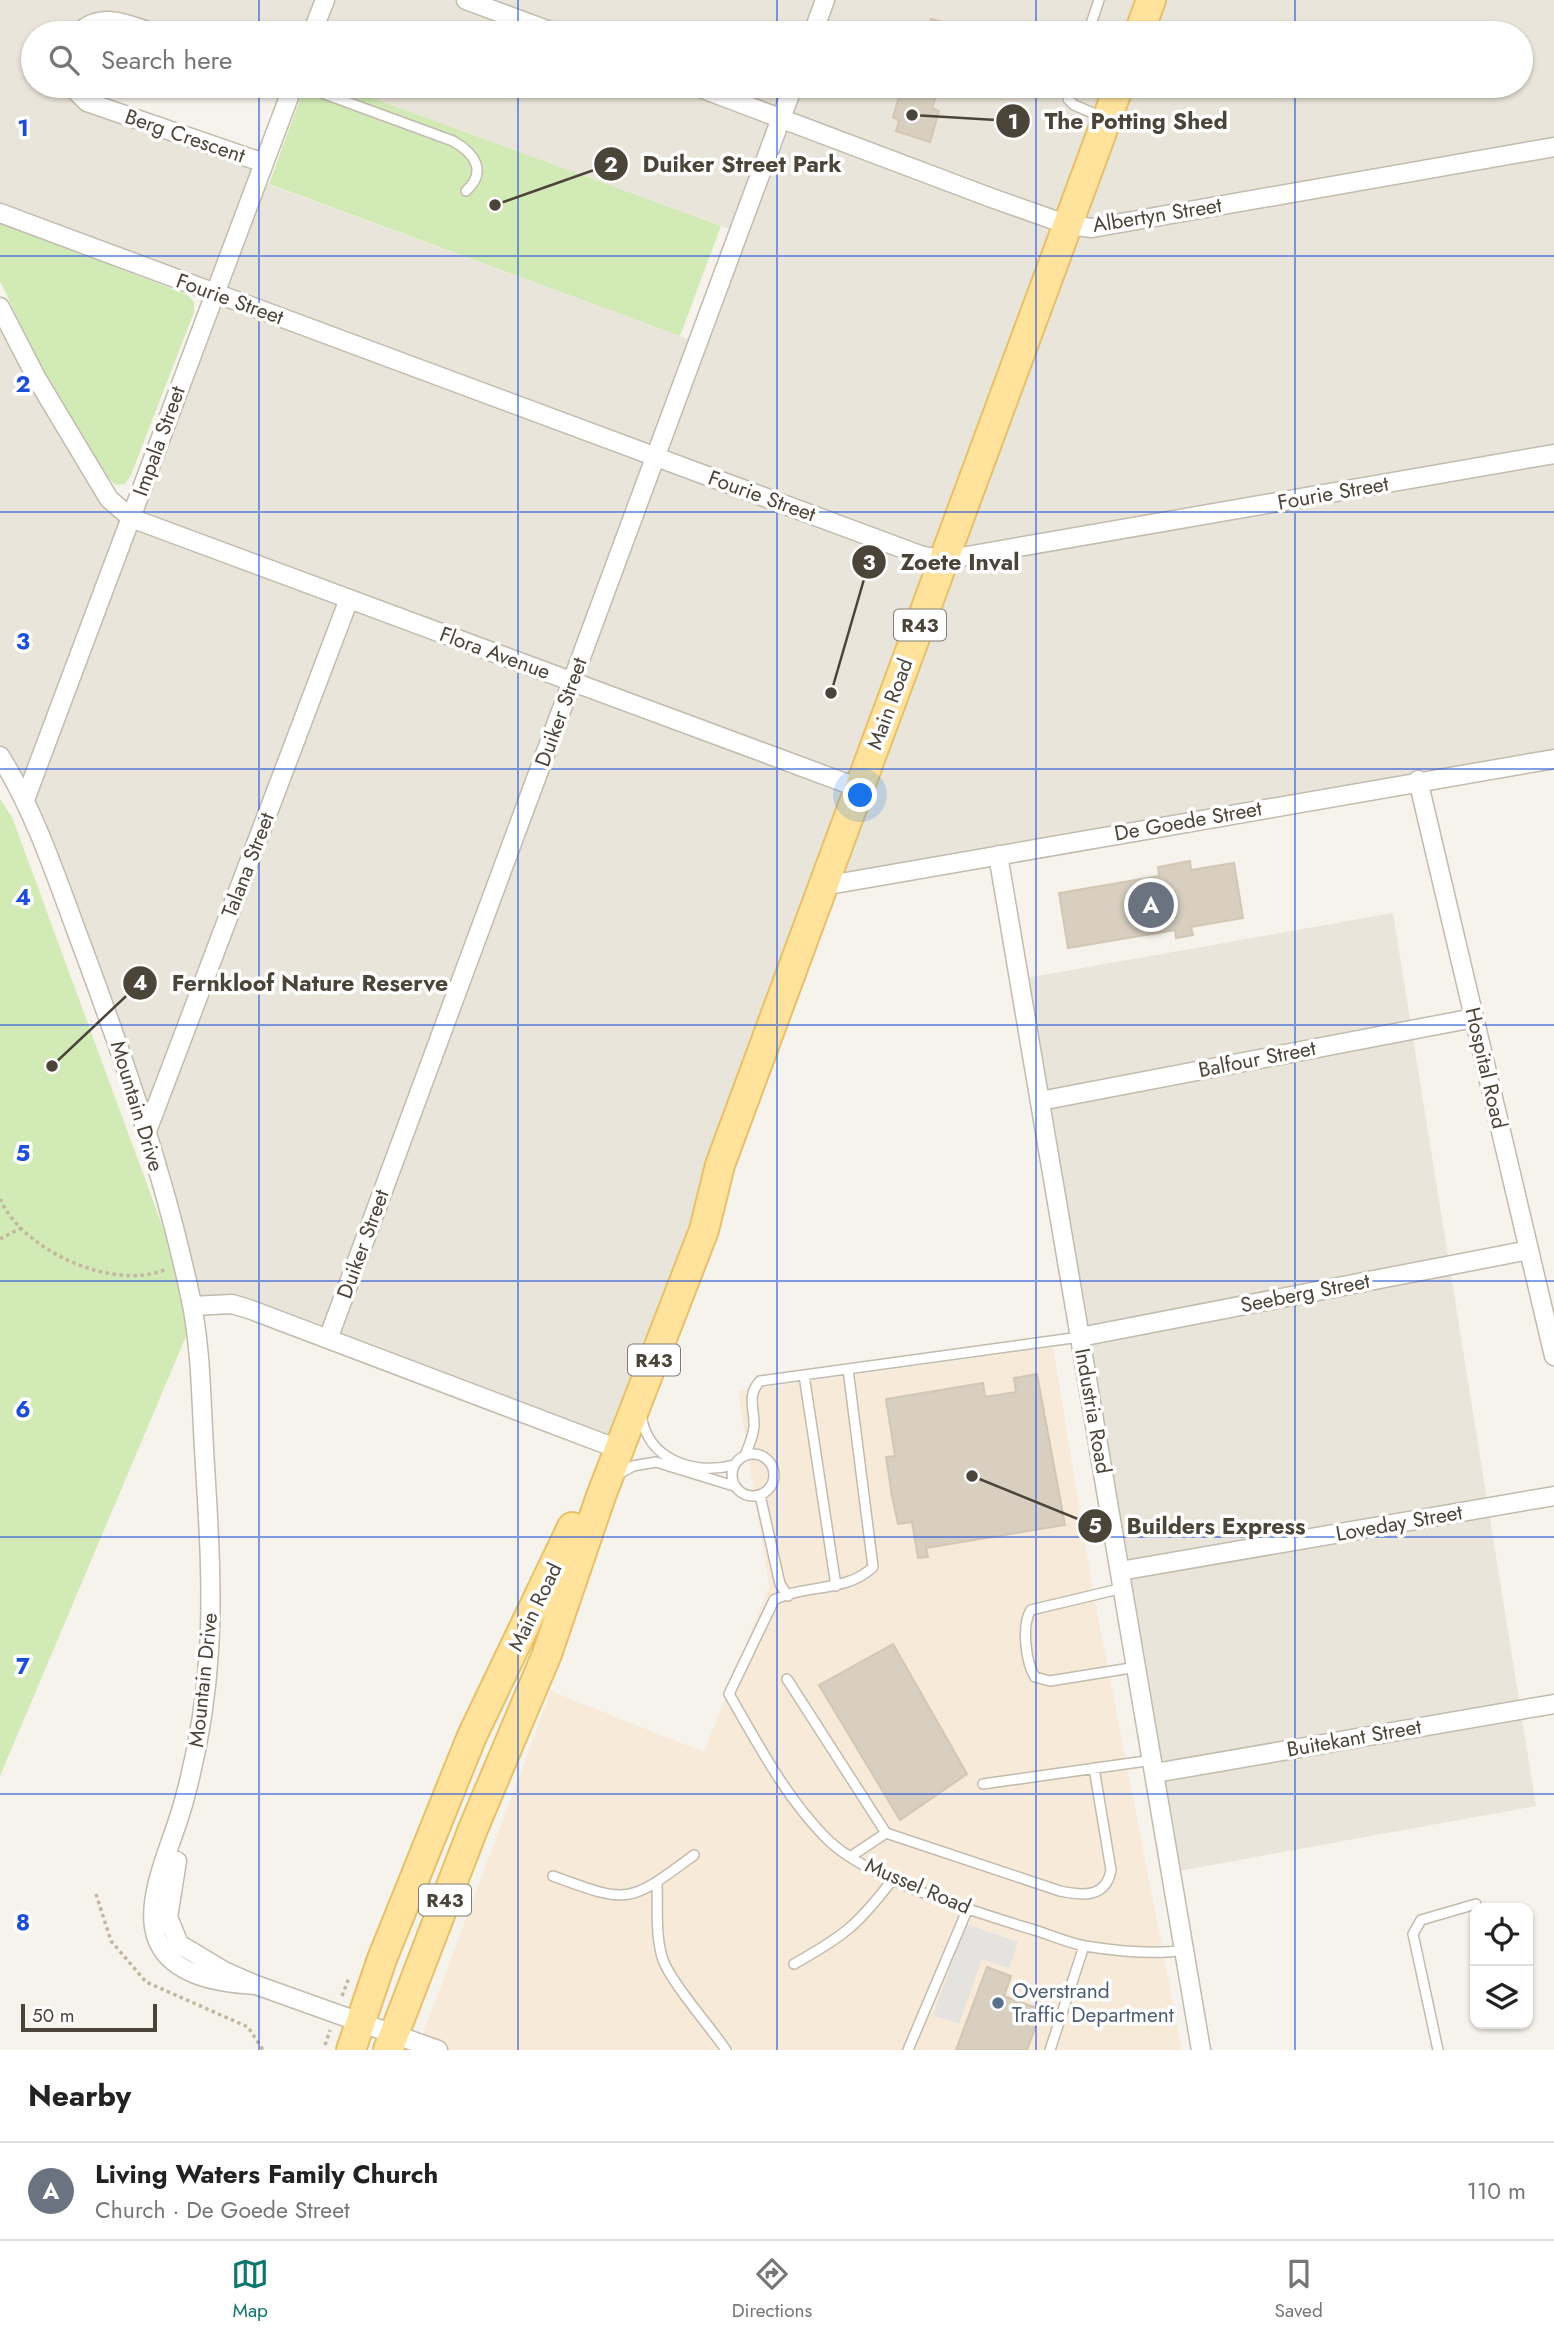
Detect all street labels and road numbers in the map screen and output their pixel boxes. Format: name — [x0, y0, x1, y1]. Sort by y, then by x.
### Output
street label: Berg Crescent — [121, 101, 249, 171]
street label: Albertyn Street — [1090, 190, 1224, 240]
street label: Fourie Street — [172, 266, 288, 332]
street label: Impala Street — [125, 382, 193, 500]
street label: Fourie Street — [704, 463, 820, 529]
street label: Fourie Street — [1275, 468, 1391, 518]
road number: R43 — [894, 610, 946, 640]
street label: Flora Avenue — [435, 619, 555, 687]
street label: Duiker Street — [527, 653, 595, 771]
street label: Main Road — [860, 654, 920, 754]
street label: De Goede Street — [1112, 793, 1264, 849]
street label: Talana Street — [214, 808, 282, 922]
street label: Hospital Road — [1457, 1004, 1515, 1132]
street label: Balfour Street — [1196, 1033, 1318, 1085]
street label: Mountain Drive — [103, 1037, 171, 1175]
street label: Duiker Street — [329, 1185, 397, 1303]
street label: Seeberg Street — [1238, 1266, 1372, 1320]
road number: R43 — [628, 1344, 680, 1376]
street label: Industria Road — [1067, 1346, 1119, 1476]
street label: Loveday Street — [1333, 1497, 1465, 1549]
street label: Main Road — [501, 1558, 569, 1656]
street label: Mountain Drive — [181, 1611, 225, 1749]
street label: Buitekant Street — [1284, 1711, 1424, 1765]
street label: Mussel Road — [860, 1850, 976, 1922]
road number: R43 — [419, 1884, 471, 1916]

